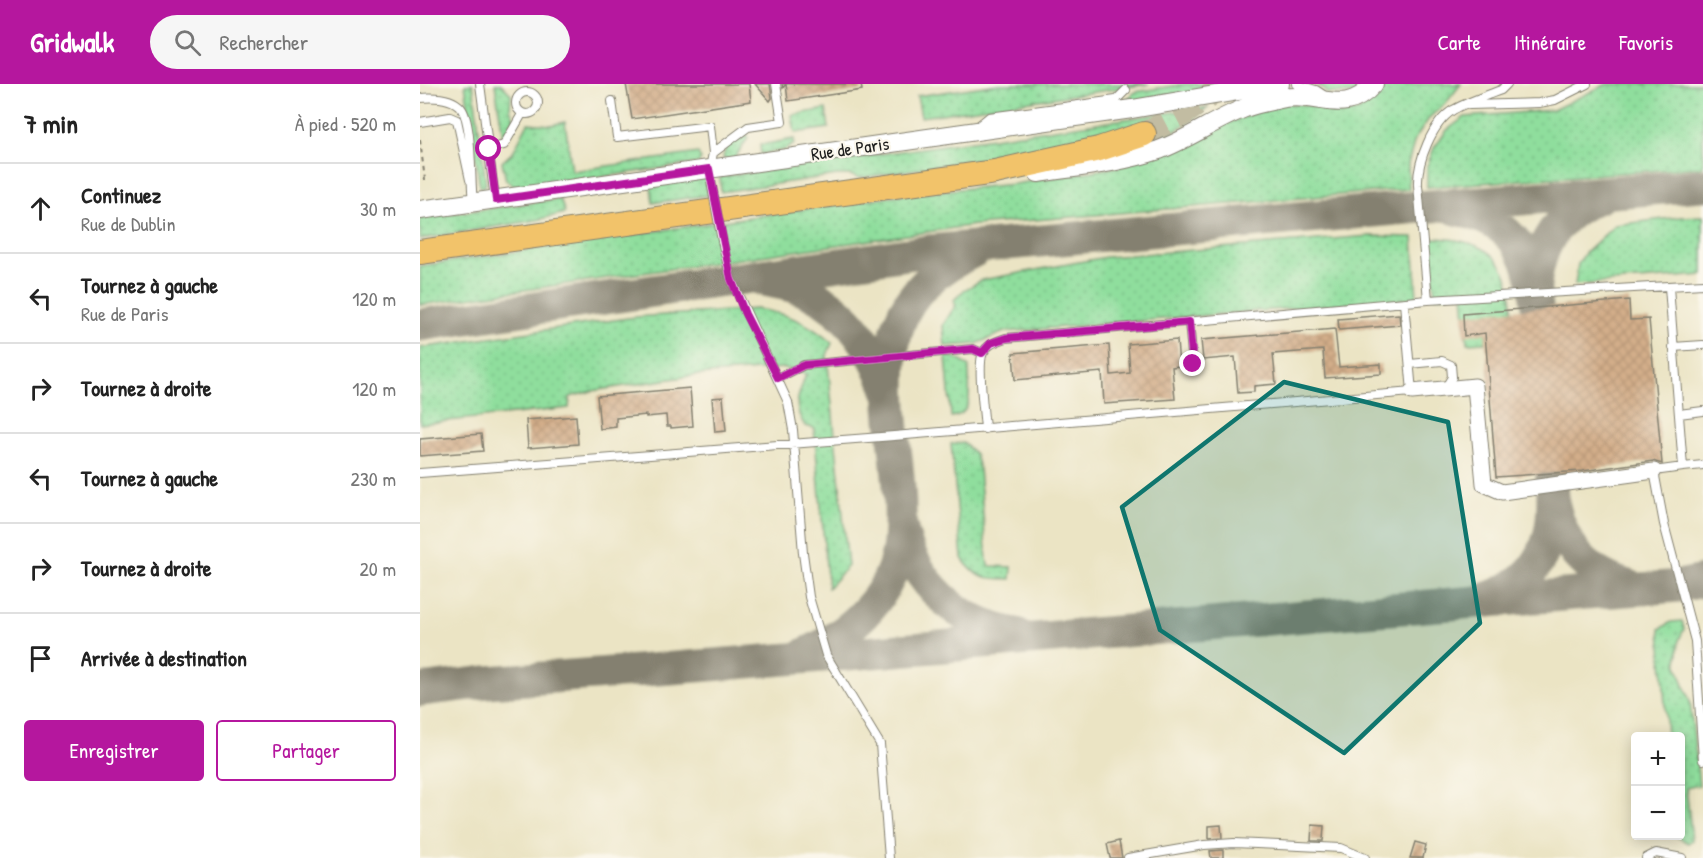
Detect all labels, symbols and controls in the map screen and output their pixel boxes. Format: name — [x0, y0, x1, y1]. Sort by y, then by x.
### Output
search box — [150, 15, 570, 69]
text: Gridwalk — [30, 23, 114, 61]
icon: search — [171, 26, 204, 59]
text: Rechercher — [219, 27, 308, 57]
text: Carte — [1438, 28, 1481, 57]
text: Itinéraire — [1514, 28, 1586, 57]
text: Favoris — [1619, 28, 1673, 57]
text: 7 min — [24, 106, 78, 141]
text: À pied · 520 m — [295, 110, 396, 137]
street label: Rue de Paris — [809, 131, 891, 166]
route start — [475, 135, 501, 161]
text: Continuez — [81, 180, 161, 210]
icon: ahead — [24, 192, 57, 225]
text: 30 m — [360, 195, 396, 222]
text: Rue de Dublin — [81, 210, 176, 237]
text: Tournez à gauche — [81, 270, 218, 300]
icon: left — [24, 282, 57, 315]
text: 120 m — [352, 285, 396, 312]
text: Rue de Paris — [81, 300, 168, 327]
route end — [1179, 350, 1205, 376]
icon: right — [24, 372, 57, 405]
text: Tournez à droite — [81, 373, 211, 403]
text: 120 m — [352, 375, 396, 402]
icon: left — [24, 462, 57, 495]
text: Tournez à gauche — [81, 463, 218, 493]
text: 230 m — [351, 465, 396, 492]
icon: right — [24, 552, 57, 585]
text: Tournez à droite — [81, 553, 211, 583]
text: 20 m — [359, 555, 396, 582]
icon: arrive — [24, 642, 57, 675]
text: Arrivée à destination — [81, 643, 247, 673]
button: Enregistrer — [24, 720, 204, 781]
button: Partager — [216, 720, 396, 781]
map controls — [1631, 732, 1685, 840]
button: + — [1631, 732, 1685, 786]
button: − — [1631, 786, 1685, 840]

